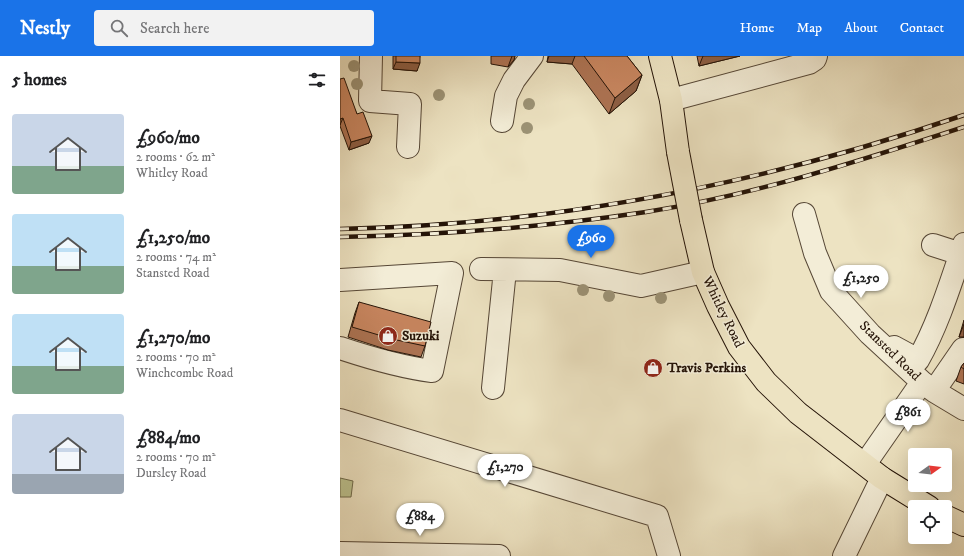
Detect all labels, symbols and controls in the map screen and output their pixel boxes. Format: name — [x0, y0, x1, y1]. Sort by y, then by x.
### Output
search box — [94, 10, 374, 46]
text: Nestly — [20, 17, 70, 40]
icon: search — [108, 17, 130, 39]
text: Search here — [140, 19, 209, 38]
text: Home — [740, 19, 774, 37]
text: Map — [796, 19, 822, 37]
text: About — [844, 19, 878, 37]
text: Contact — [900, 19, 944, 37]
text: 5 homes — [12, 69, 67, 91]
icon: filters — [306, 69, 328, 91]
text: £960/mo — [136, 127, 200, 149]
icon: home — [44, 130, 92, 178]
text: 2 rooms · 62 m² — [136, 149, 215, 165]
text: Whitley Road — [136, 165, 208, 181]
pin: £960 — [567, 225, 615, 259]
text: £1,250/mo — [136, 227, 210, 249]
icon: home — [44, 230, 92, 278]
text: £960 — [576, 230, 606, 246]
text: 2 rooms · 74 m² — [136, 249, 216, 265]
text: Stansted Road — [136, 265, 209, 281]
pin: £1,250 — [828, 265, 894, 299]
text: £1,250 — [842, 270, 880, 286]
street label: Whitley Road — [698, 272, 748, 351]
street label: Stansted Road — [855, 317, 925, 385]
shop icon: Suzuki — [377, 325, 399, 347]
text: £1,270/mo — [136, 327, 210, 349]
place label: Suzuki — [402, 327, 440, 345]
icon: home — [44, 330, 92, 378]
text: 2 rooms · 70 m² — [136, 349, 216, 365]
shop icon: Travis Perkins — [642, 357, 664, 379]
place label: Travis Perkins — [666, 359, 746, 377]
text: Winchcombe Road — [136, 365, 233, 381]
pin: £861 — [884, 399, 932, 433]
text: £861 — [895, 404, 921, 420]
text: £884/mo — [136, 427, 200, 449]
icon: home — [44, 430, 92, 478]
north arrow — [908, 448, 952, 492]
map controls — [908, 448, 952, 544]
text: 2 rooms · 70 m² — [136, 449, 216, 465]
pin: £1,270 — [472, 454, 538, 488]
text: £1,270 — [486, 459, 524, 475]
text: Dursley Road — [136, 465, 206, 481]
button: locate — [908, 500, 952, 544]
pin: £884 — [396, 503, 444, 537]
text: £884 — [405, 508, 435, 524]

